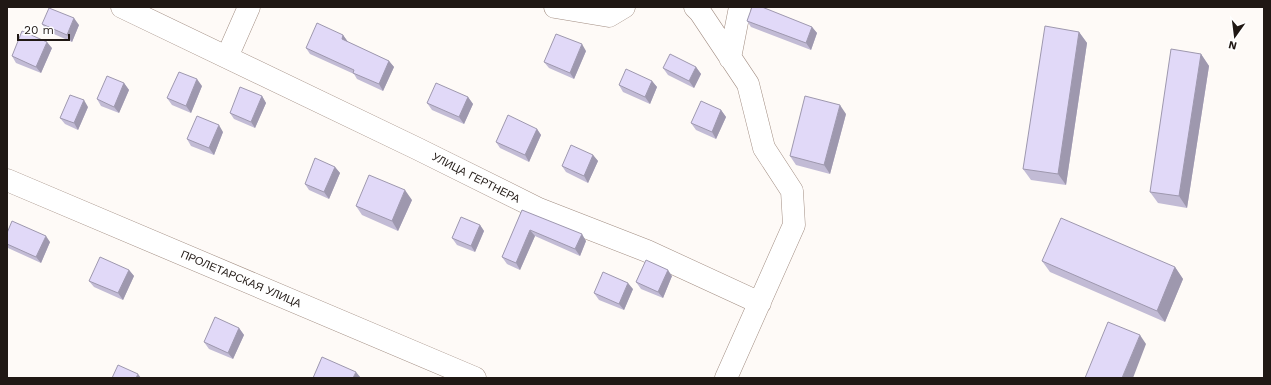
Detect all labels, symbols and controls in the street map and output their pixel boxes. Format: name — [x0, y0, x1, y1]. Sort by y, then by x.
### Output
scale bar — [18, 16, 69, 42]
north arrow — [1215, 16, 1255, 56]
text: 20 m — [24, 23, 54, 37]
text: N — [1227, 38, 1238, 53]
street label: УЛИЦА ГЕРТНЕРА — [430, 150, 523, 206]
street label: ПРОЛЕТАРСКАЯ УЛИЦА — [179, 248, 304, 311]

